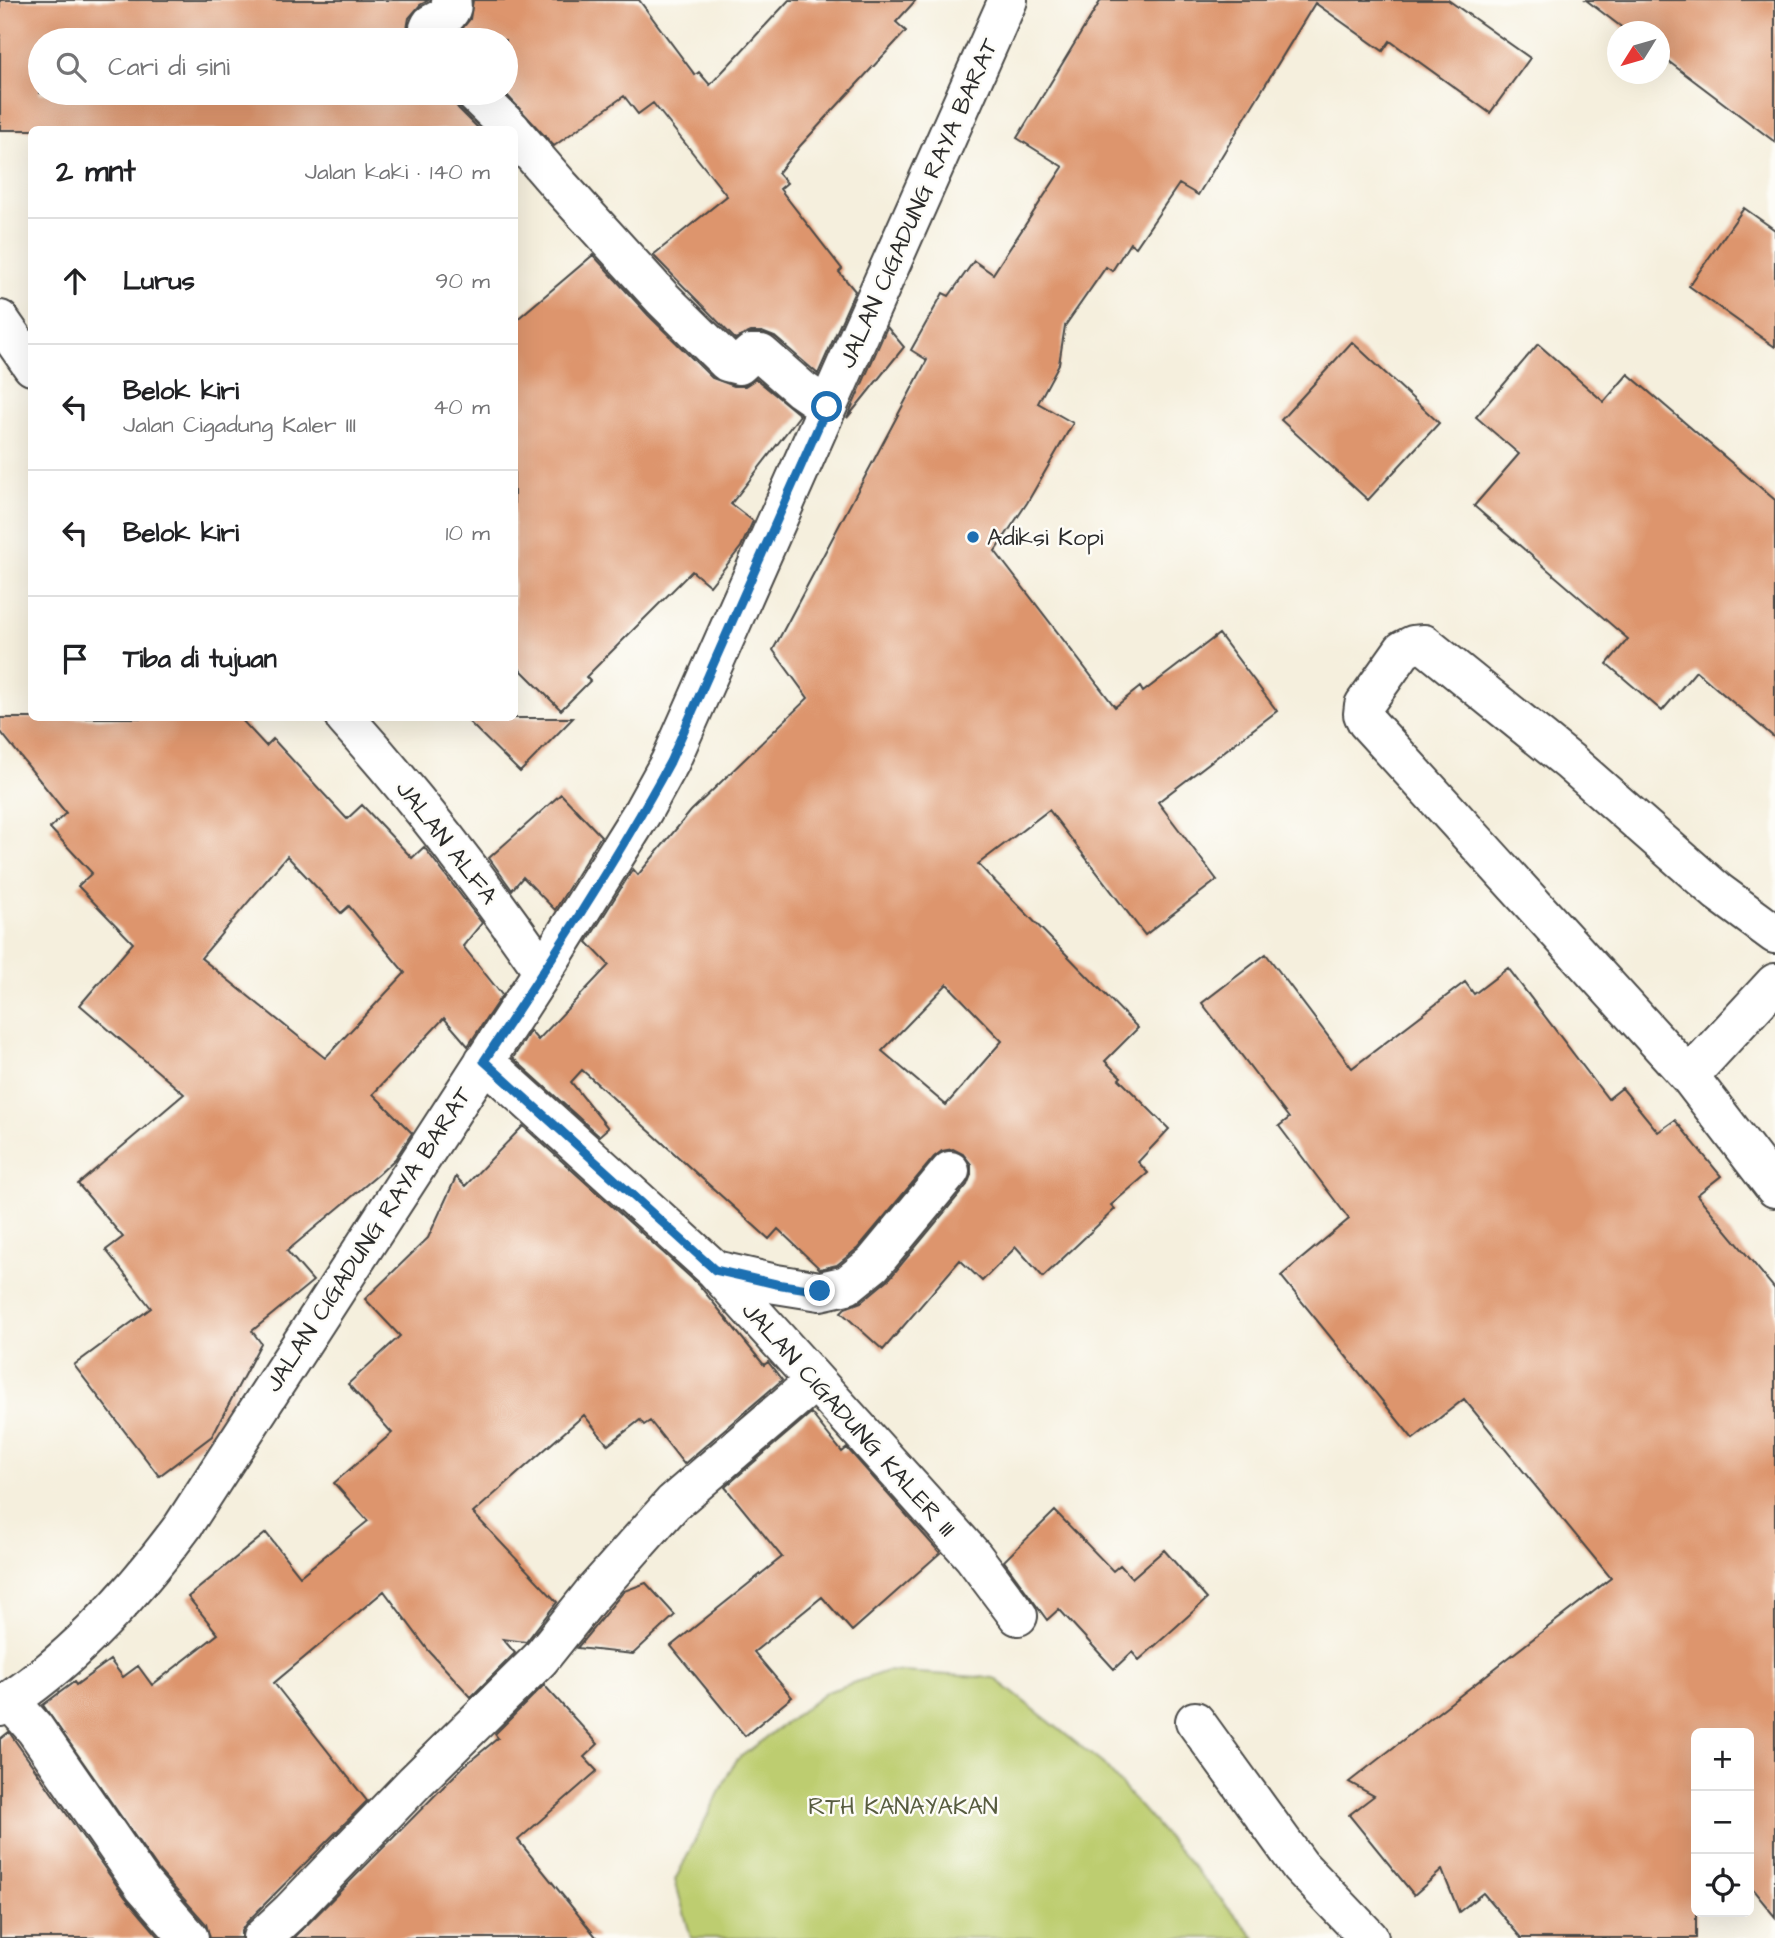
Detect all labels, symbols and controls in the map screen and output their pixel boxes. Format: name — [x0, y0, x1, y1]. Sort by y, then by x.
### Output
north arrow — [1607, 21, 1670, 84]
search box — [28, 28, 518, 105]
street label: JALAN CIGADUNG RAYA BARAT — [831, 33, 1007, 374]
icon: search — [52, 48, 90, 86]
text: Cari di sini — [108, 49, 230, 85]
text: 2 mnt — [56, 151, 136, 193]
text: Jalan kaki · 140 m — [305, 156, 490, 188]
icon: ahead — [56, 262, 94, 300]
text: Lurus — [123, 263, 195, 299]
text: 90 m — [435, 265, 490, 297]
text: Belok kiri — [123, 373, 239, 409]
icon: left — [56, 388, 94, 426]
text: 40 m — [433, 391, 490, 423]
route start — [811, 391, 842, 422]
text: Jalan Cigadung Kaler III — [123, 409, 356, 441]
icon: left — [56, 514, 94, 552]
text: Belok kiri — [123, 515, 239, 551]
text: 10 m — [445, 517, 490, 549]
place label: Adiksi Kopi — [987, 521, 1104, 555]
marker: Adiksi Kopi — [965, 529, 981, 545]
icon: arrive — [56, 640, 94, 678]
text: Tiba di tujuan — [123, 641, 277, 677]
street label: JALAN ALFA — [387, 774, 505, 912]
street label: JALAN CIGADUNG RAYA BARAT — [257, 1080, 481, 1399]
route end — [804, 1275, 835, 1306]
street label: JALAN CIGADUNG KALER III — [733, 1295, 963, 1545]
map controls — [1691, 1728, 1754, 1917]
button: + — [1691, 1728, 1754, 1791]
park label: RTH KANAYAKAN — [808, 1790, 998, 1824]
button: − — [1691, 1791, 1754, 1854]
button: locate — [1691, 1854, 1754, 1917]

